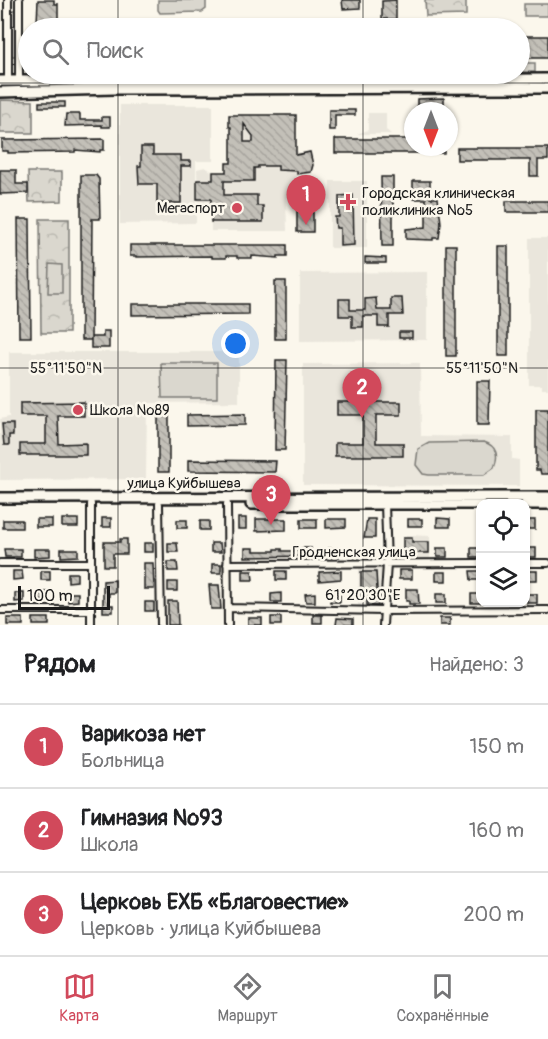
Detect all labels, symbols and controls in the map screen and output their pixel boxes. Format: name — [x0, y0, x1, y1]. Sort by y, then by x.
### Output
search box — [18, 18, 530, 84]
icon: search — [39, 35, 72, 68]
text: Поиск — [87, 37, 144, 65]
north arrow — [404, 102, 458, 156]
pin: 1 — [286, 176, 326, 225]
place label: Городская клиническая поликлиника №5 — [362, 184, 515, 220]
marker: Городская клиническая поликлиника №5 — [339, 193, 357, 211]
place label: Мегаспорт — [157, 199, 225, 218]
marker: Мегаспорт — [230, 201, 244, 215]
your location — [221, 329, 250, 358]
text: 55°11'50"N — [30, 359, 102, 378]
text: 55°11'50"N — [446, 359, 518, 378]
pin: 2 — [342, 368, 382, 418]
place label: Школа №89 — [90, 401, 170, 420]
marker: Школа №89 — [71, 403, 85, 417]
street label: улица Куйбышева — [126, 474, 241, 493]
pin: 3 — [252, 476, 290, 525]
map controls — [476, 499, 530, 607]
button: locate — [476, 499, 530, 553]
street label: Гродненская улица — [292, 543, 416, 562]
button: layers — [476, 553, 530, 607]
scale bar — [18, 583, 110, 610]
text: 100 m — [27, 586, 73, 606]
text: 61°20'30"E — [325, 586, 401, 605]
text: Рядом — [24, 648, 96, 680]
text: Найдено: 3 — [429, 652, 524, 677]
text: Варикоза нет — [81, 720, 205, 748]
text: 1 — [40, 734, 47, 759]
text: 150 m — [470, 734, 524, 759]
text: Больница — [81, 748, 164, 773]
text: Гимназия №93 — [81, 804, 223, 832]
text: 2 — [38, 818, 49, 843]
text: 160 m — [469, 818, 524, 843]
text: Школа — [81, 832, 138, 857]
text: Церковь ЕХБ «Благовестие» — [81, 888, 348, 916]
text: 3 — [38, 902, 49, 927]
text: 200 m — [463, 902, 524, 927]
text: Церковь · улица Куйбышева — [81, 916, 321, 941]
tab: Карта — [59, 970, 99, 1026]
tab: Маршрут — [218, 970, 278, 1026]
tab: Сохранённые — [396, 970, 489, 1026]

